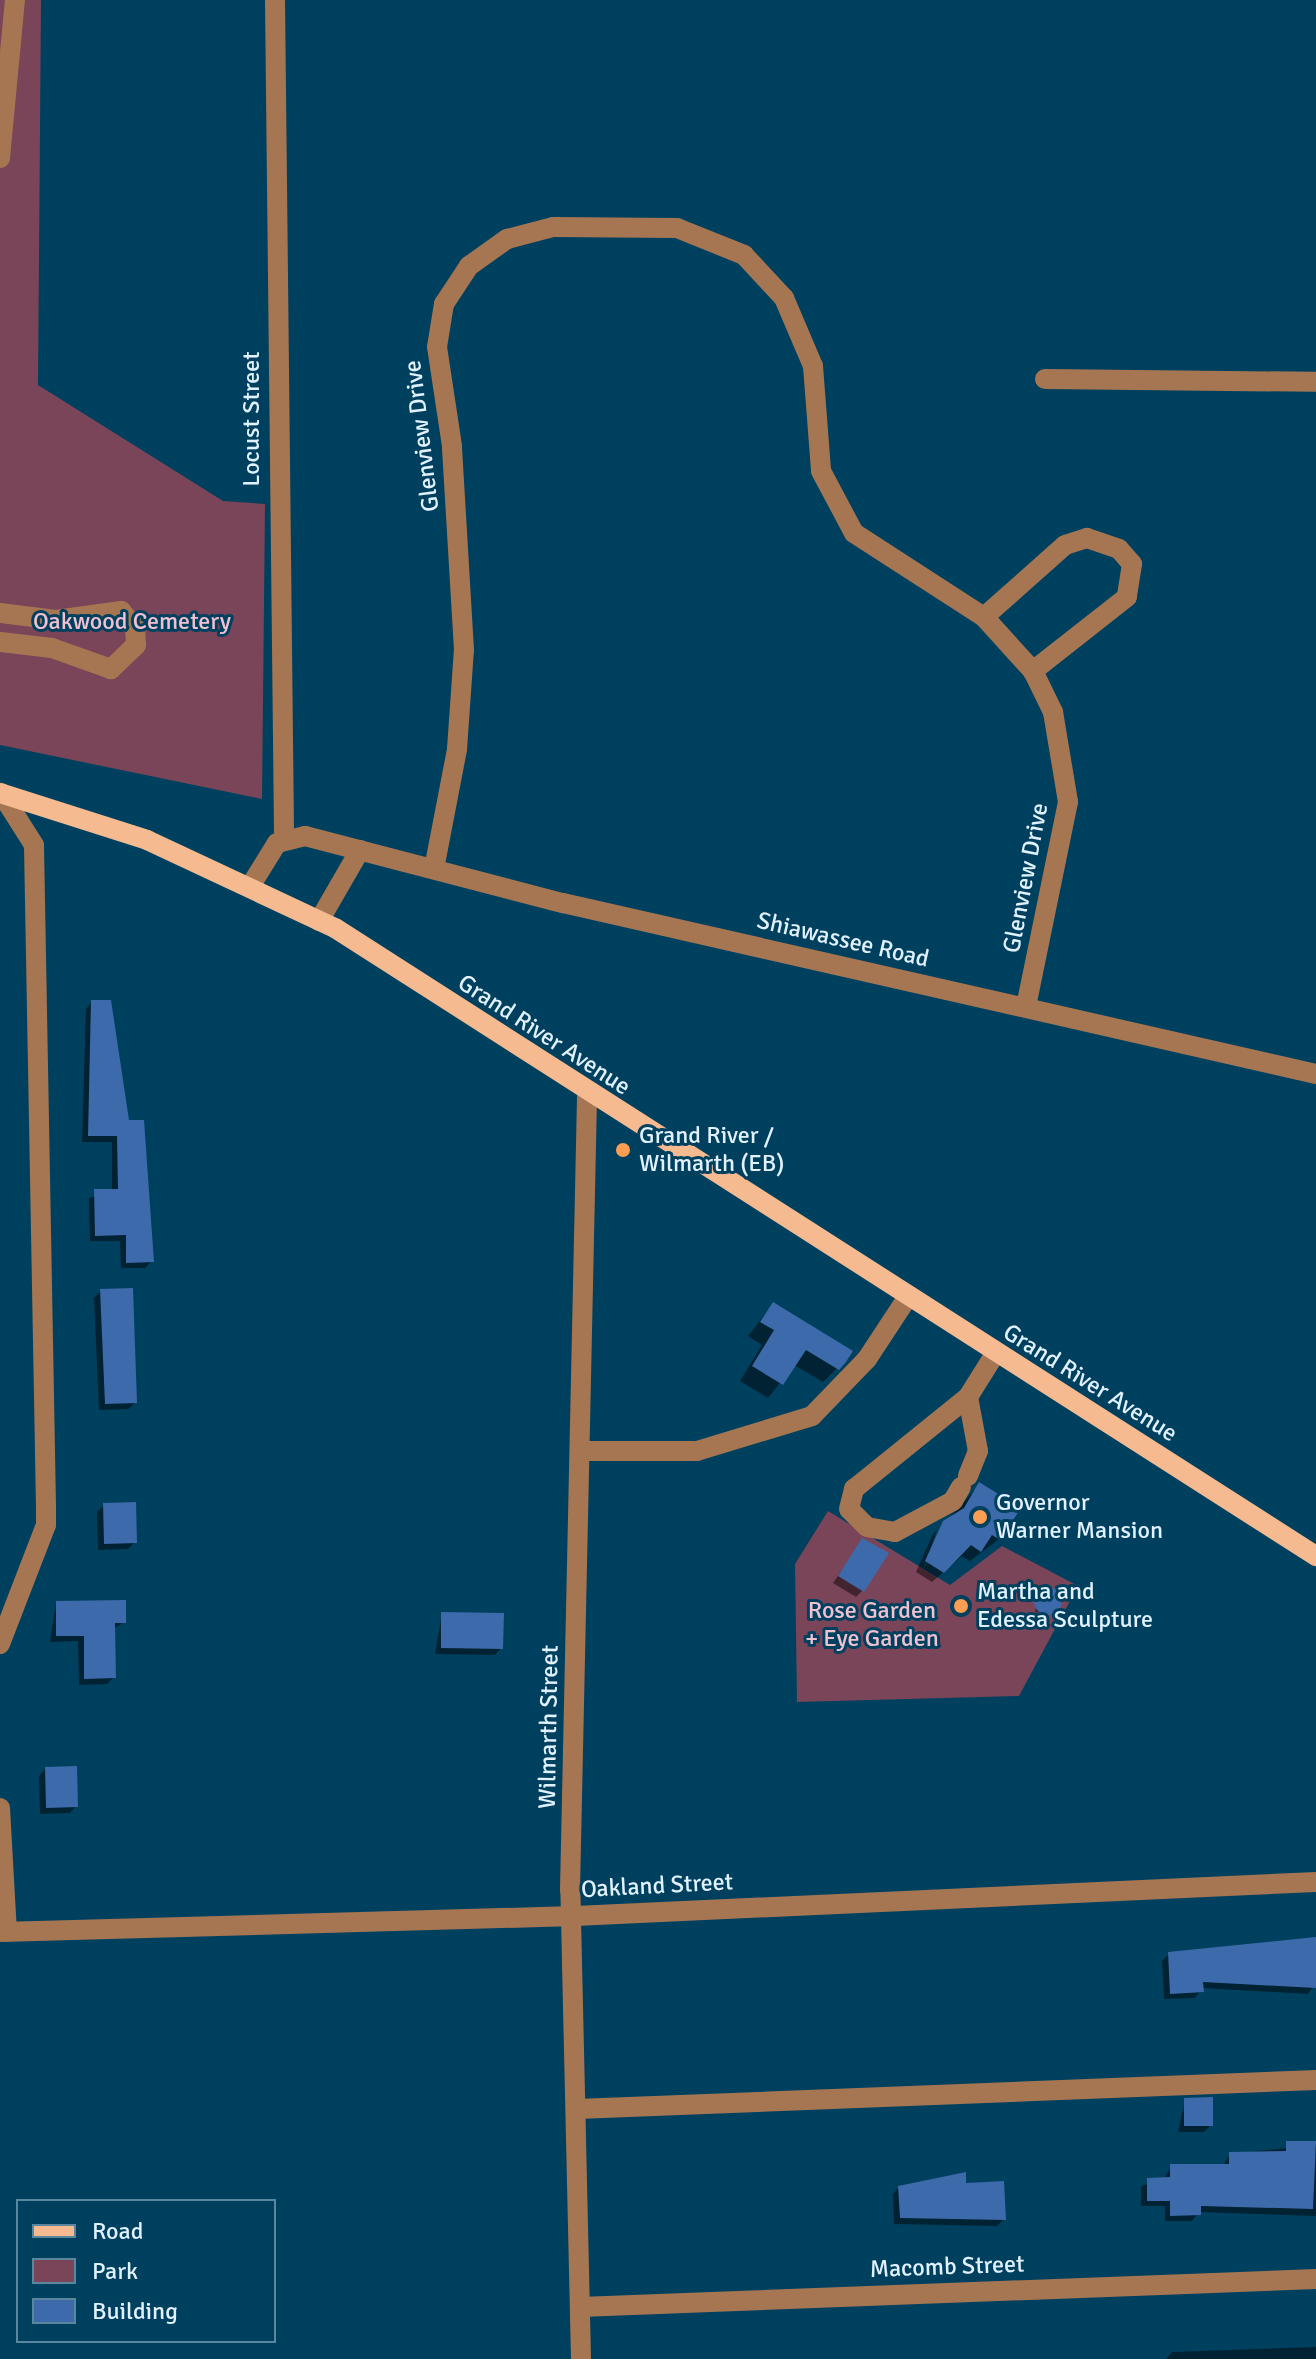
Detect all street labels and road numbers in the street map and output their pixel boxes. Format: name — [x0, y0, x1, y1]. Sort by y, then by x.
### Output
street label: Locust Street — [238, 351, 266, 487]
street label: Glenview Drive — [398, 359, 446, 513]
street label: Glenview Drive — [997, 801, 1055, 955]
street label: Shiawassee Road — [754, 906, 932, 974]
street label: Grand River Avenue — [452, 969, 636, 1101]
street label: Grand River Avenue — [998, 1318, 1182, 1448]
street label: Wilmarth Street — [533, 1645, 565, 1809]
street label: Oakland Street — [580, 1868, 734, 1904]
street label: Macomb Street — [869, 2250, 1025, 2284]

